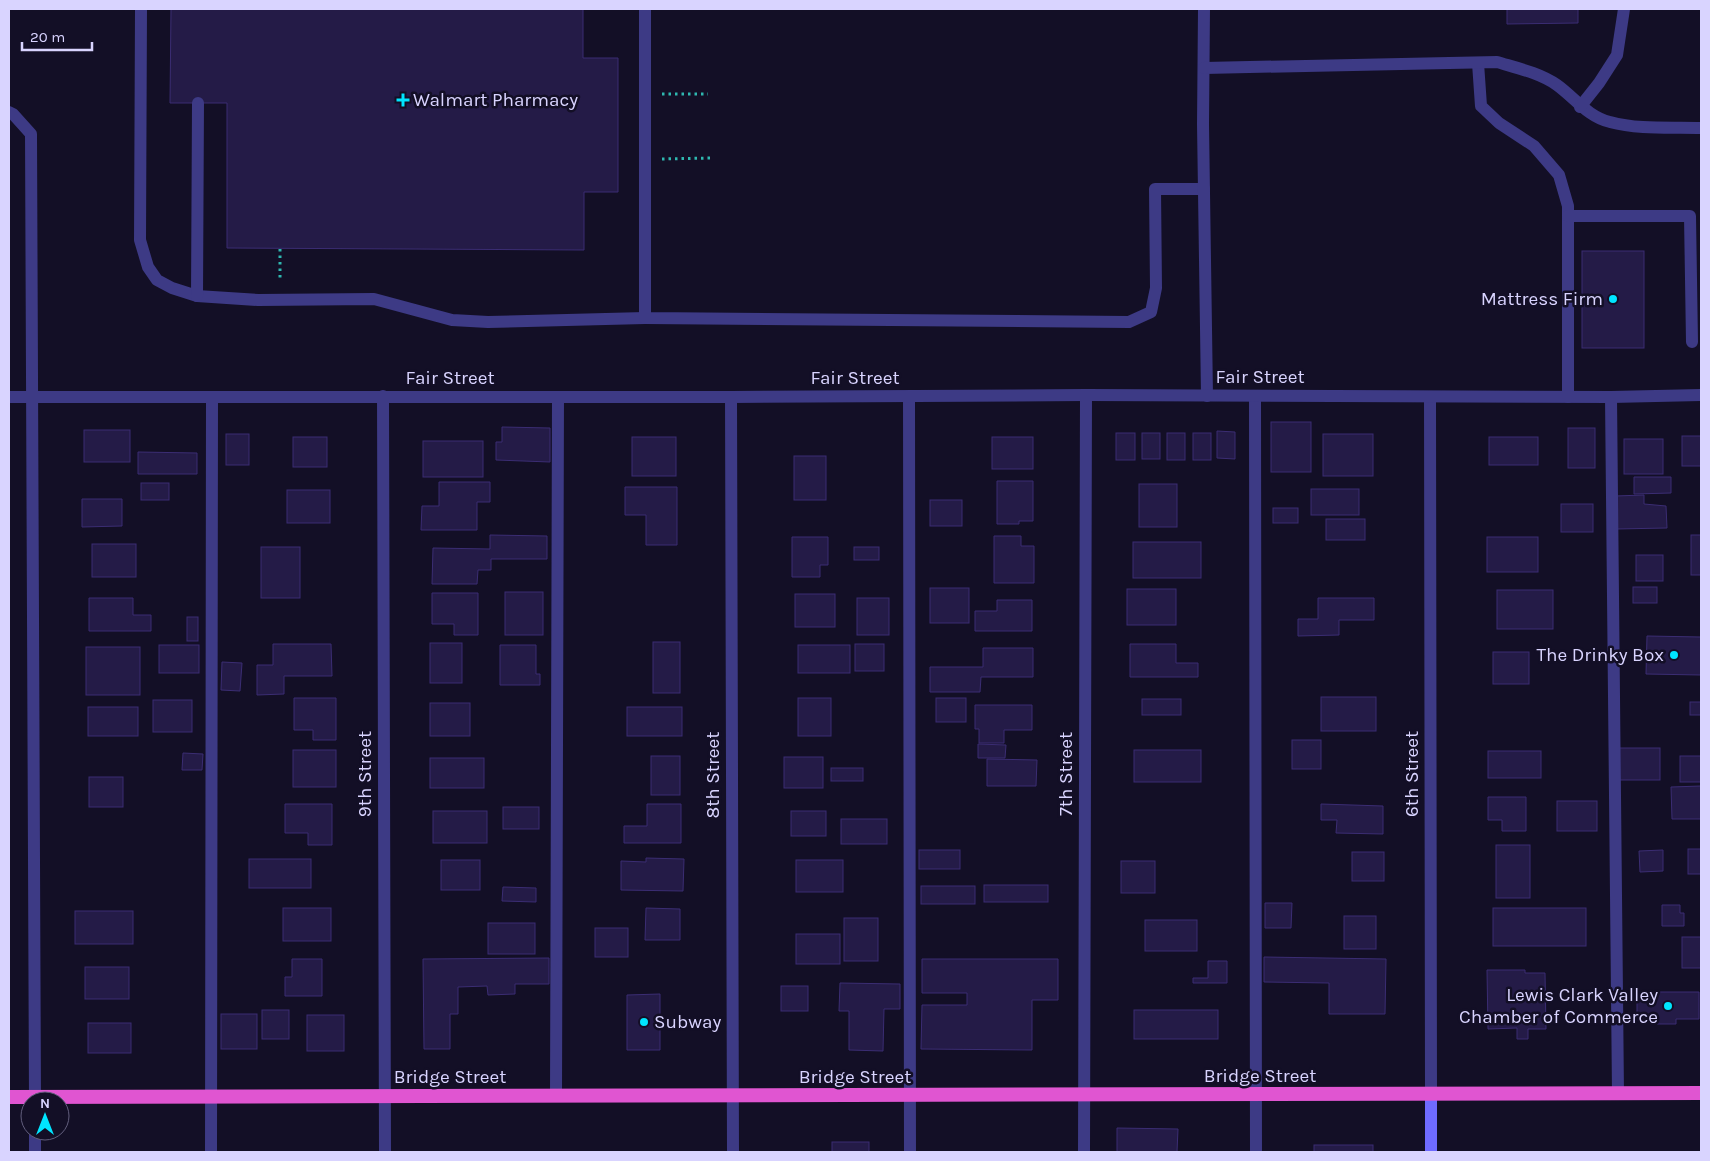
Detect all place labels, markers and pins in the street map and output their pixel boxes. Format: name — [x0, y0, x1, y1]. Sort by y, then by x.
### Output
place label: Walmart Pharmacy — [413, 89, 578, 111]
marker: Walmart Pharmacy — [397, 94, 409, 106]
place label: Mattress Firm — [1481, 288, 1603, 310]
marker: Mattress Firm — [1607, 293, 1619, 305]
place label: The Drinky Box — [1537, 644, 1664, 666]
marker: The Drinky Box — [1668, 649, 1680, 661]
place label: Lewis Clark Valley Chamber of Commerce — [1459, 984, 1658, 1028]
marker: Lewis Clark Valley Chamber of Commerce — [1662, 1000, 1674, 1012]
place label: Subway — [654, 1011, 721, 1033]
marker: Subway — [638, 1016, 650, 1028]

